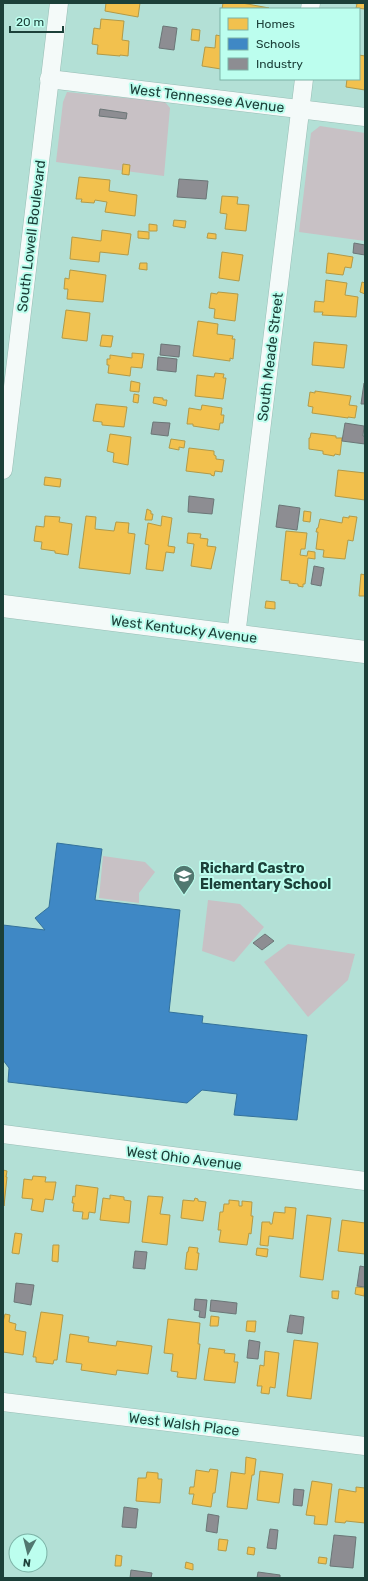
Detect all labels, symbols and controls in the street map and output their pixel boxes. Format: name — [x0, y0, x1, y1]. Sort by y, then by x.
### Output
scale bar — [10, 8, 63, 34]
legend — [220, 8, 360, 80]
text: 20 m — [16, 15, 44, 29]
text: Homes — [256, 17, 295, 31]
text: Schools — [256, 37, 300, 51]
text: Industry — [256, 57, 303, 71]
street label: West Tennessee Avenue — [129, 81, 286, 116]
street label: South Lowell Boulevard — [14, 159, 49, 313]
street label: South Meade Street — [254, 291, 287, 422]
street label: West Kentucky Avenue — [110, 612, 258, 647]
place label: Richard Castro Elementary School — [200, 860, 331, 893]
school or university icon: Richard Castro Elementary School — [171, 863, 197, 896]
street label: West Ohio Avenue — [125, 1143, 243, 1174]
street label: West Walsh Place — [128, 1409, 240, 1440]
north arrow — [8, 1533, 48, 1573]
text: N — [22, 1555, 32, 1569]

